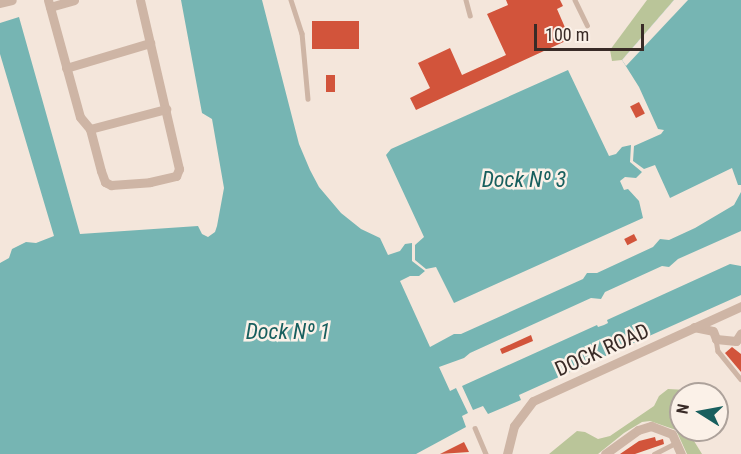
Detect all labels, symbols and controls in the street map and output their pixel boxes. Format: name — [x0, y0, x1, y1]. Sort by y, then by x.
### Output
scale bar — [537, 12, 646, 50]
text: 100 m — [545, 24, 589, 45]
water label: Dock Nº 3 — [482, 167, 566, 193]
street label: DOCK ROAD — [551, 318, 653, 382]
water label: Dock Nº 1 — [246, 319, 330, 345]
north arrow — [669, 382, 729, 442]
text: N — [673, 402, 693, 415]

